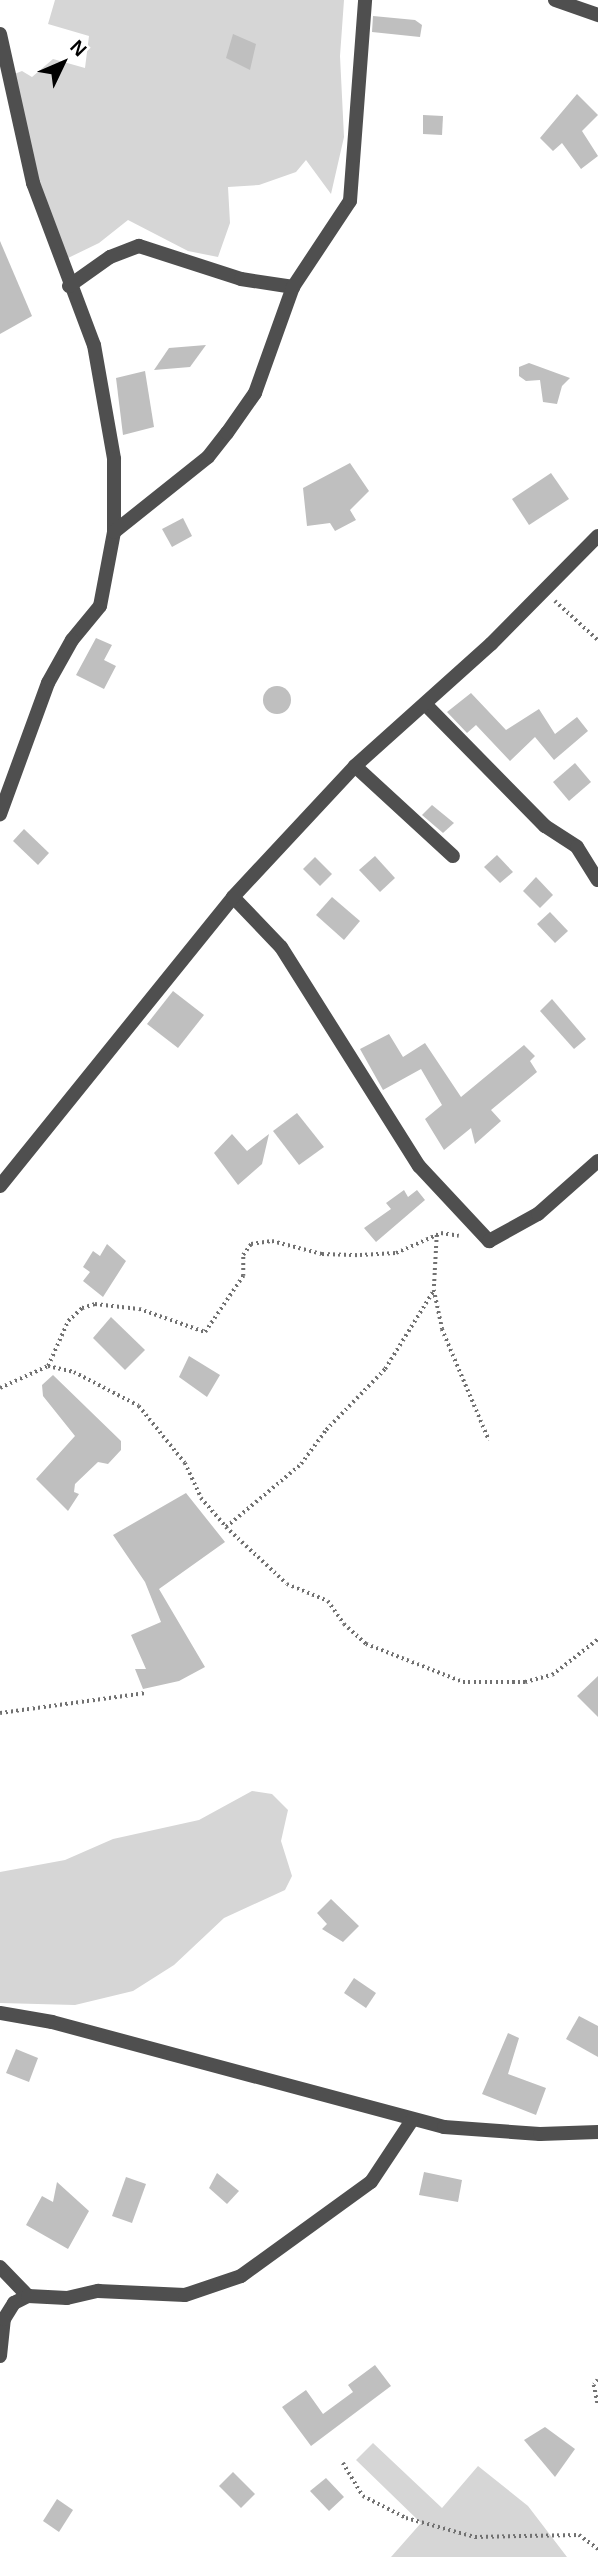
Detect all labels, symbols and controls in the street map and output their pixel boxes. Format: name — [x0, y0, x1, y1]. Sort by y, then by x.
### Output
north arrow — [28, 28, 98, 98]
text: N — [66, 36, 91, 60]

